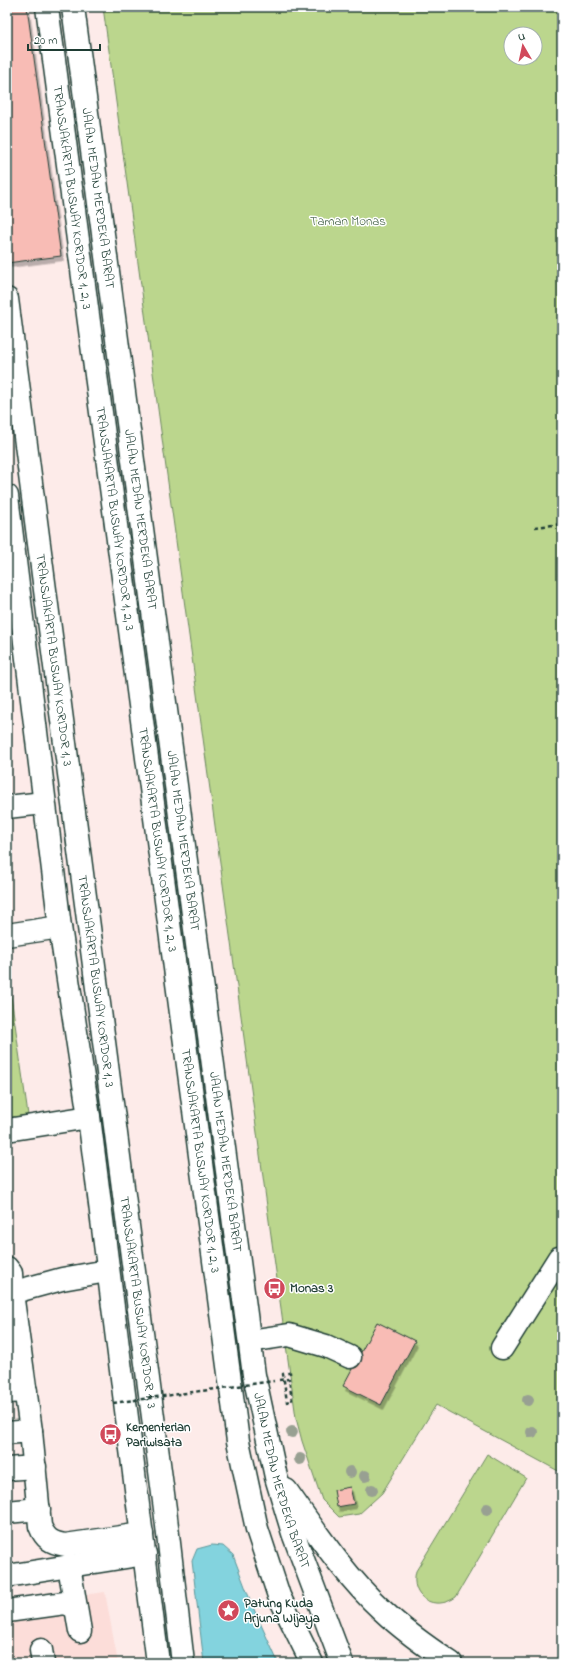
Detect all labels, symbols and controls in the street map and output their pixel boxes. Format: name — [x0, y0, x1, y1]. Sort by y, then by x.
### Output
scale bar — [28, 26, 100, 52]
north arrow — [503, 26, 543, 66]
text: U — [517, 29, 526, 46]
text: 20 m — [34, 32, 57, 50]
street label: TRANSJAKARTA BUSWAY KORIDOR 1, 2, 3 — [48, 84, 97, 311]
street label: JALAN MEDAN MERDEKA BARAT — [77, 107, 120, 290]
park label: Taman Monas — [310, 212, 386, 231]
street label: TRANSJAKARTA BUSWAY KORIDOR 1, 2, 3 — [91, 405, 139, 632]
street label: JALAN MEDAN MERDEKA BARAT — [119, 428, 162, 612]
street label: TRANSJAKARTA BUSWAY KORIDOR 1, 3 — [31, 553, 77, 767]
street label: TRANSJAKARTA BUSWAY KORIDOR 1, 2, 3 — [134, 726, 182, 953]
street label: JALAN MEDAN MERDEKA BARAT — [162, 749, 205, 933]
street label: TRANSJAKARTA BUSWAY KORIDOR 1, 3 — [73, 874, 119, 1089]
street label: TRANSJAKARTA BUSWAY KORIDOR 1, 2, 3 — [176, 1047, 225, 1274]
street label: JALAN MEDAN MERDEKA BARAT — [204, 1070, 247, 1254]
street label: TRANSJAKARTA BUSWAY KORIDOR 1, 3 — [115, 1195, 161, 1410]
bus stop icon: Monas 3 — [262, 1275, 288, 1301]
place label: Monas 3 — [290, 1279, 334, 1298]
street label: JALAN MEDAN MERDEKA BARAT — [249, 1391, 315, 1572]
place label: Kementerian Pariwisata — [126, 1418, 191, 1452]
bus stop icon: Kementerian Pariwisata — [98, 1421, 124, 1447]
place label: Patung Kuda Arjuna Wijaya — [244, 1594, 320, 1630]
place icon: Patung Kuda Arjuna Wijaya — [216, 1597, 242, 1623]

